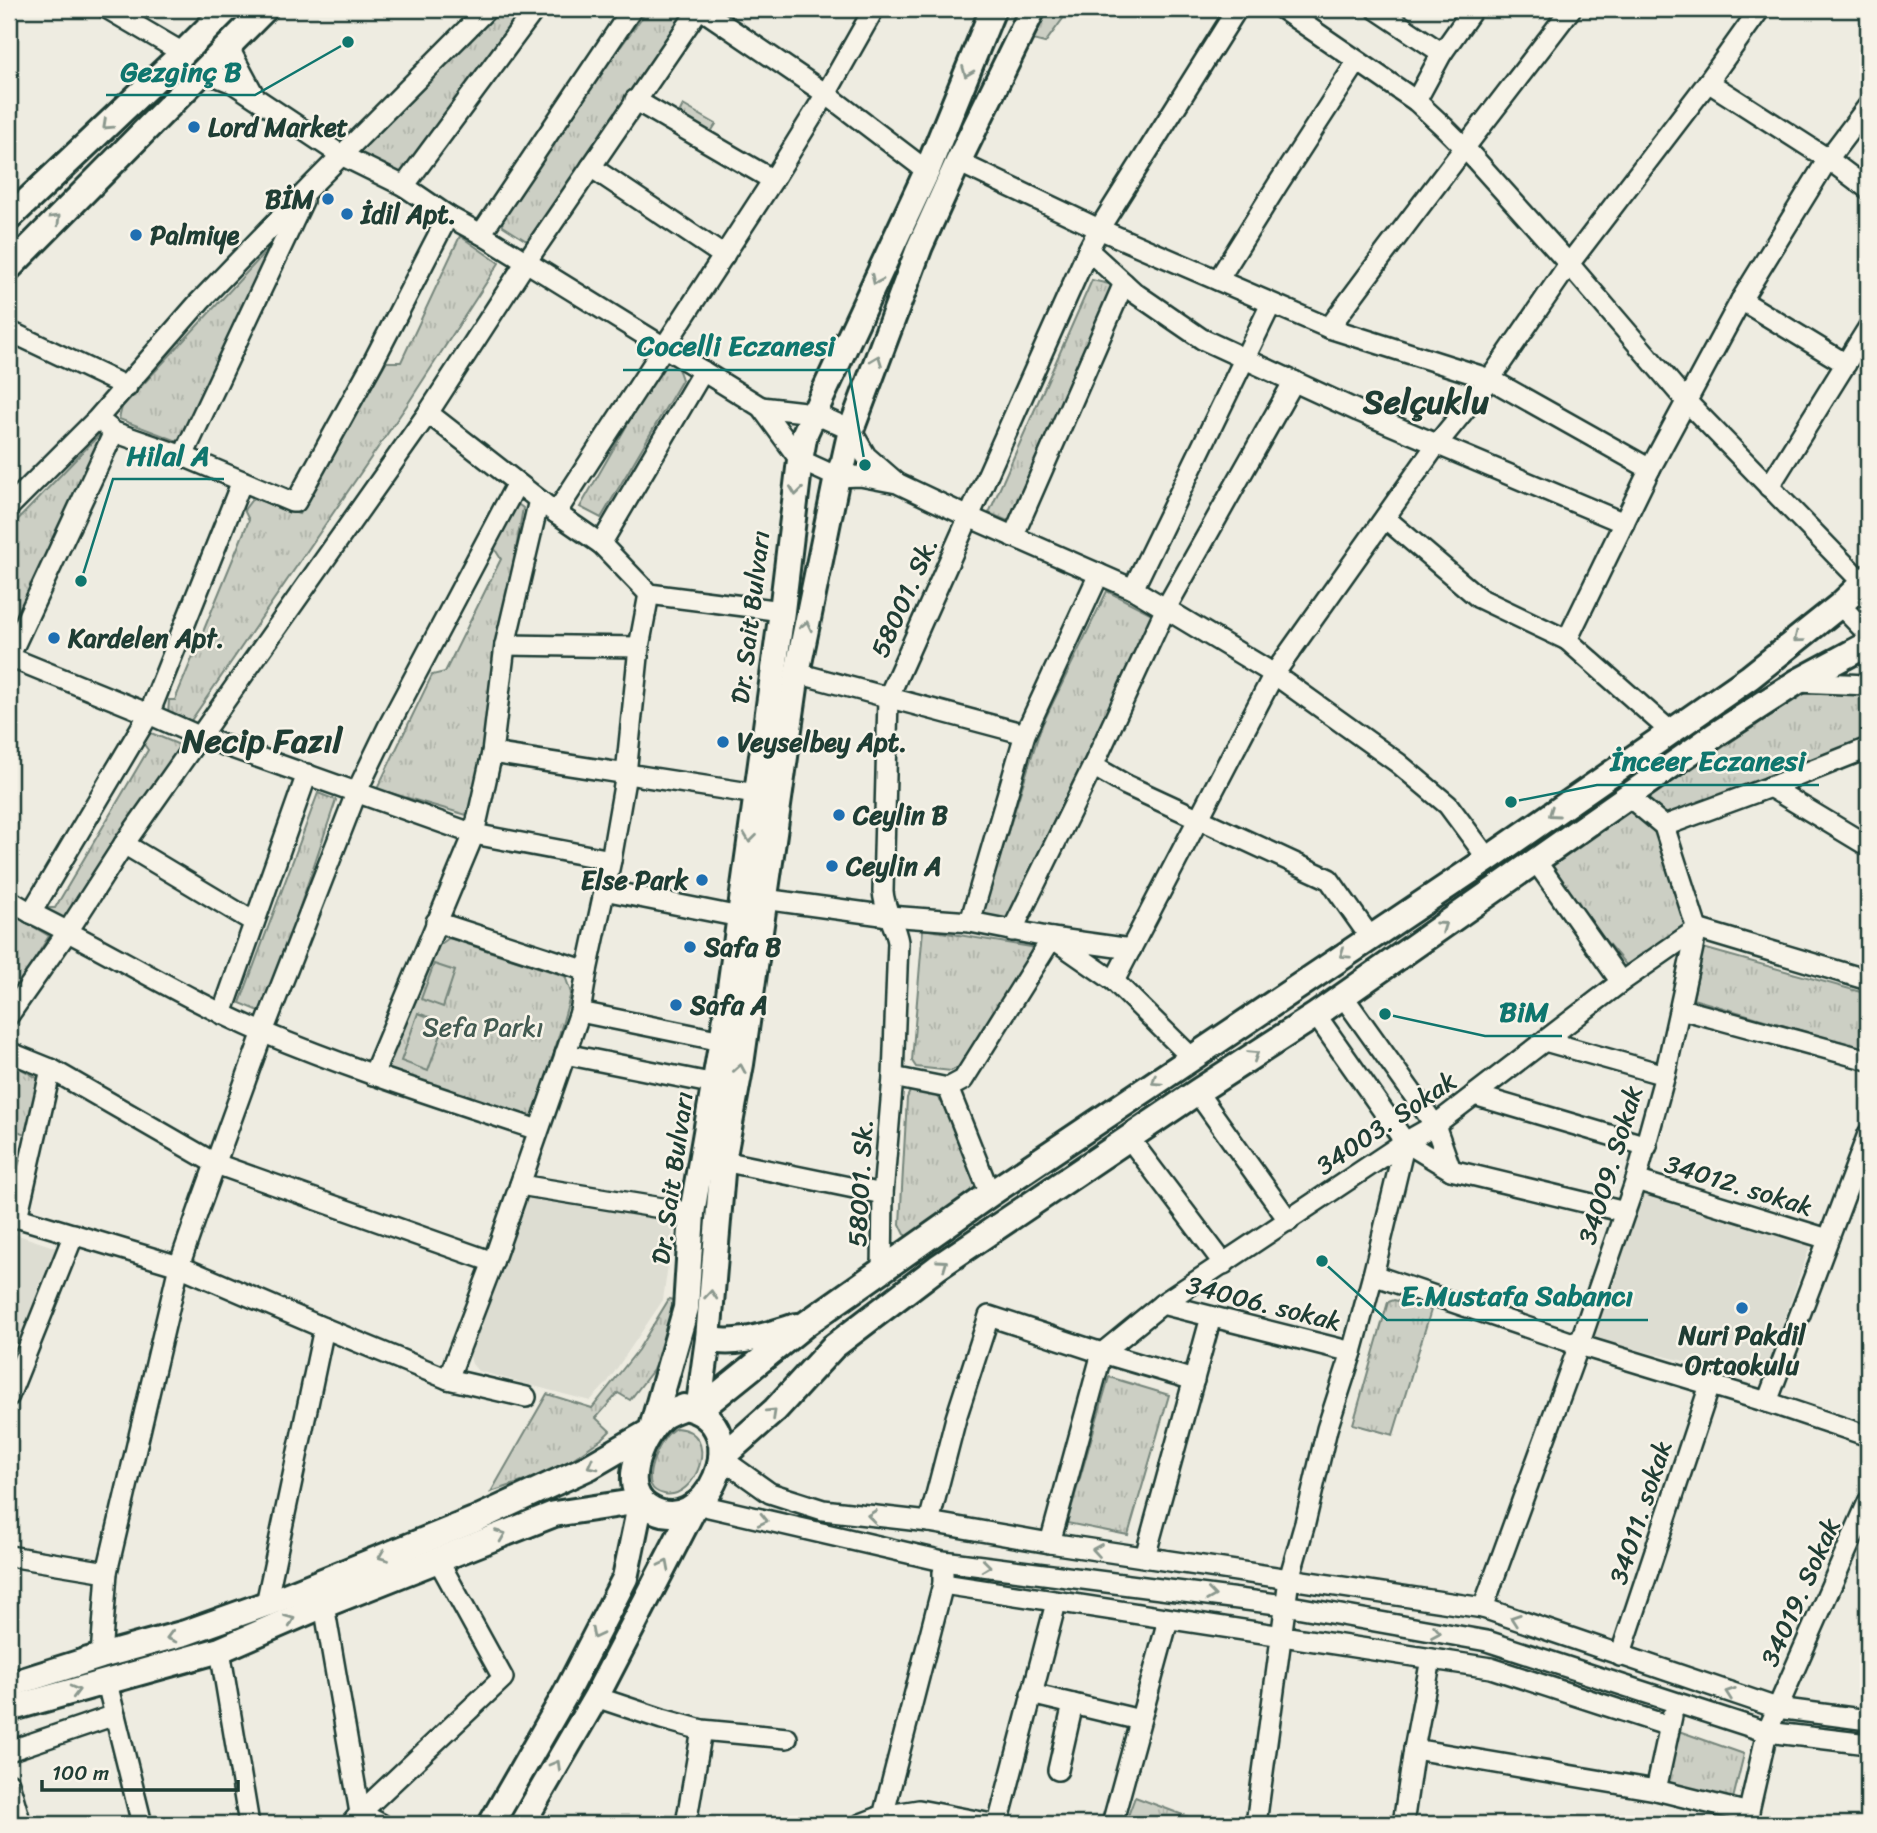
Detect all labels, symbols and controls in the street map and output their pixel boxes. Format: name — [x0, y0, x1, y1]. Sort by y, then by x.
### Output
callout: Gezginç B — [106, 46, 255, 95]
text: Gezginç B — [120, 47, 242, 96]
one-way arrow — [962, 65, 976, 77]
place label: Lord Market — [208, 104, 349, 150]
one-way arrow — [102, 116, 115, 129]
marker: Lord Market — [186, 119, 202, 135]
place label: BİM — [265, 176, 315, 222]
marker: BİM — [320, 191, 336, 207]
place label: İdil Apt. — [359, 191, 456, 237]
marker: İdil Apt. — [339, 206, 355, 222]
place label: Palmiye — [150, 212, 240, 258]
one-way arrow — [48, 214, 61, 227]
marker: Palmiye — [128, 227, 144, 243]
one-way arrow — [870, 273, 884, 286]
callout: Cocelli Eczanesi — [623, 321, 849, 370]
text: Cocelli Eczanesi — [636, 321, 836, 370]
one-way arrow — [869, 355, 883, 367]
district label: Selçuklu — [1362, 373, 1489, 431]
callout: Hilal A — [113, 430, 224, 479]
text: Hilal A — [126, 431, 210, 480]
one-way arrow — [788, 486, 803, 497]
street label: Dr. Sait Bulvarı — [717, 528, 783, 706]
street label: 58001. Sk. — [857, 529, 951, 665]
place label: Kardelen Apt. — [67, 615, 224, 661]
one-way arrow — [798, 620, 813, 632]
marker: Kardelen Apt. — [46, 630, 62, 646]
one-way arrow — [1793, 630, 1806, 643]
district label: Necip Fazıl — [181, 712, 344, 770]
place label: Veyselbey Apt. — [737, 719, 907, 765]
marker: Veyselbey Apt. — [715, 734, 731, 750]
callout: İnceer Eczanesi — [1597, 736, 1819, 785]
text: İnceer Eczanesi — [1609, 736, 1807, 785]
place label: Ceylin B — [852, 792, 949, 838]
one-way arrow — [1548, 805, 1561, 817]
marker: Ceylin B — [831, 807, 847, 823]
one-way arrow — [743, 833, 758, 844]
place label: Ceylin A — [845, 843, 942, 889]
place label: Else Park — [581, 857, 689, 903]
marker: Ceylin A — [824, 858, 840, 874]
marker: Else Park — [694, 872, 710, 888]
one-way arrow — [1434, 922, 1447, 934]
place label: Safa B — [703, 924, 782, 970]
marker: Safa B — [682, 939, 698, 955]
one-way arrow — [1339, 946, 1352, 958]
place label: Safa A — [689, 982, 768, 1028]
callout: BiM — [1485, 987, 1562, 1036]
text: BiM — [1499, 987, 1550, 1036]
marker: Safa A — [668, 997, 684, 1013]
park label: Sefa Parkı — [423, 1004, 543, 1050]
one-way arrow — [1246, 1051, 1259, 1063]
street label: 34003. Sokak — [1306, 1058, 1466, 1187]
one-way arrow — [732, 1063, 747, 1075]
one-way arrow — [1150, 1073, 1163, 1086]
street label: 34009. Sokak — [1564, 1080, 1656, 1250]
street label: Dr. Sait Bulvarı — [637, 1088, 707, 1268]
street label: 58001. Sk. — [834, 1118, 886, 1248]
street label: 34012. sokak — [1659, 1141, 1819, 1229]
one-way arrow — [935, 1260, 948, 1272]
street label: 34006. sokak — [1181, 1261, 1347, 1345]
callout: E.Mustafa Sabancı — [1387, 1271, 1648, 1320]
text: E.Mustafa Sabancı — [1401, 1271, 1633, 1320]
one-way arrow — [703, 1289, 718, 1300]
marker: Nuri Pakdil Ortaokulu — [1734, 1300, 1750, 1316]
place label: Nuri Pakdil Ortaokulu — [1678, 1312, 1807, 1388]
one-way arrow — [764, 1408, 777, 1421]
street label: 34011. sokak — [1595, 1434, 1685, 1590]
one-way arrow — [586, 1457, 599, 1470]
one-way arrow — [867, 1508, 878, 1523]
street label: 34019. Sokak — [1747, 1510, 1853, 1674]
one-way arrow — [757, 1511, 769, 1526]
one-way arrow — [494, 1529, 506, 1543]
one-way arrow — [1091, 1543, 1103, 1558]
one-way arrow — [378, 1548, 390, 1562]
one-way arrow — [980, 1559, 991, 1574]
one-way arrow — [657, 1560, 670, 1572]
one-way arrow — [1205, 1588, 1217, 1603]
one-way arrow — [1509, 1613, 1521, 1627]
one-way arrow — [283, 1614, 295, 1628]
one-way arrow — [1430, 1624, 1442, 1639]
one-way arrow — [591, 1627, 605, 1639]
one-way arrow — [165, 1629, 177, 1643]
one-way arrow — [68, 1685, 80, 1700]
one-way arrow — [1724, 1687, 1736, 1701]
scale bar — [42, 1749, 238, 1793]
text: 100 m — [52, 1754, 109, 1792]
one-way arrow — [548, 1760, 561, 1772]

